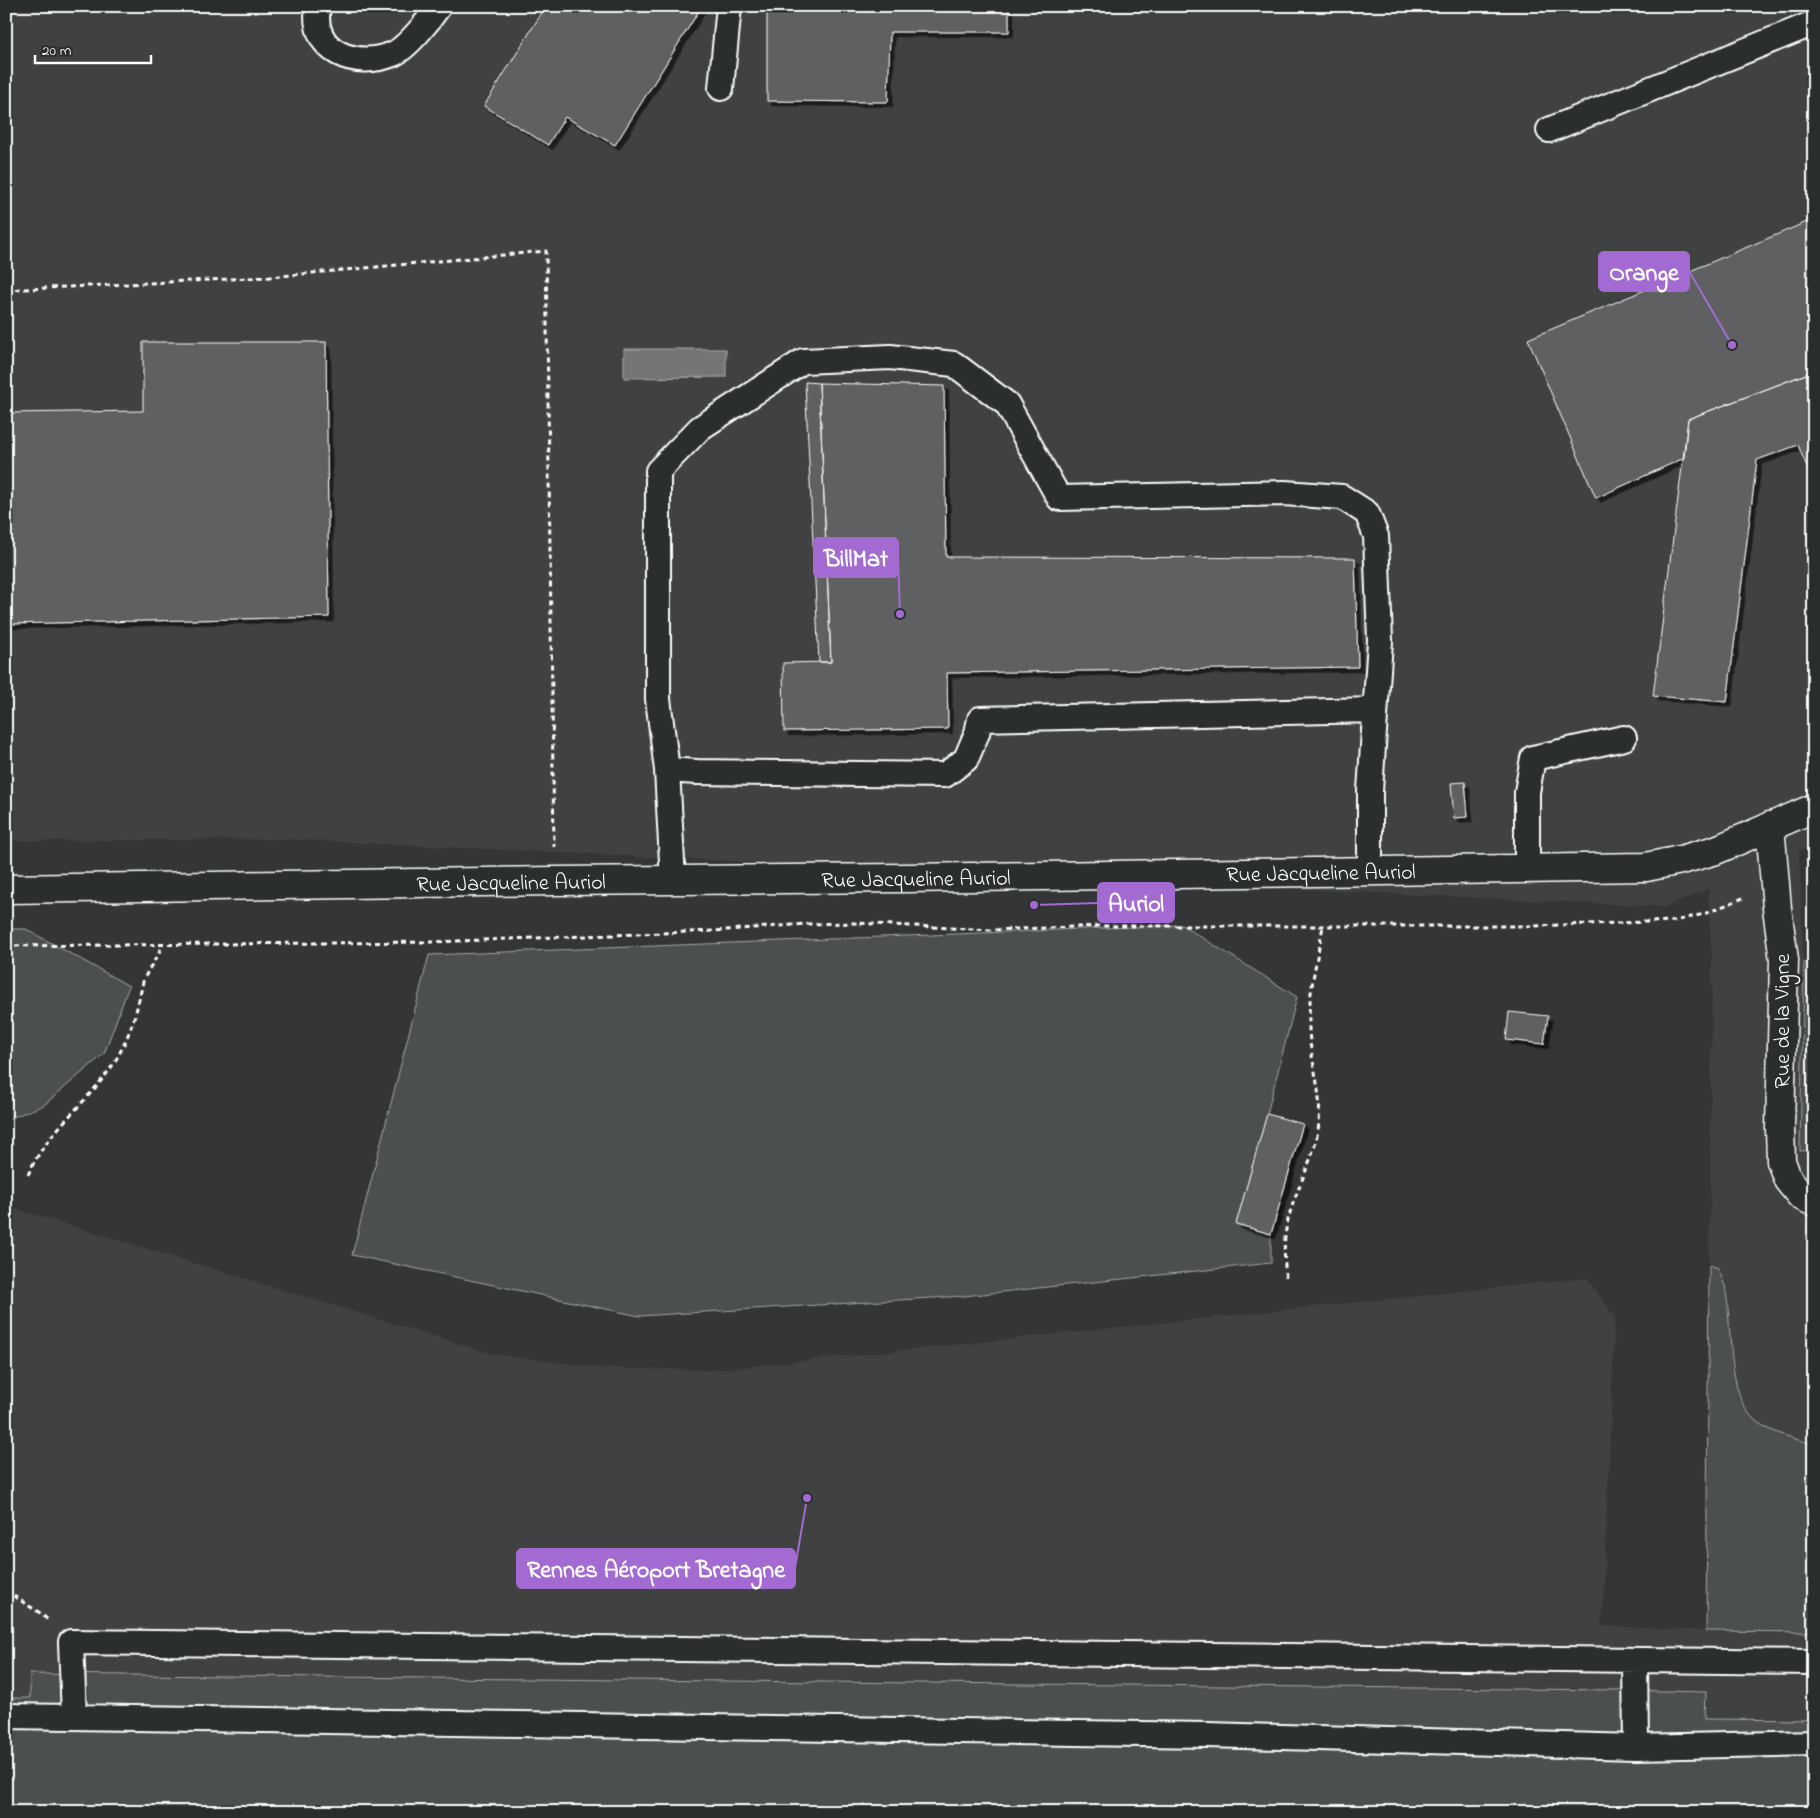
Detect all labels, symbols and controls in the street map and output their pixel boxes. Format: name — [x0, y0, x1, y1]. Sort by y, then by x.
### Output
scale bar — [35, 32, 151, 64]
text: 20 m — [42, 40, 72, 62]
callout: Orange — [1599, 252, 1689, 291]
text: Orange — [1609, 257, 1680, 293]
callout: BillMat — [814, 538, 898, 577]
text: BillMat — [823, 543, 889, 578]
street label: Rue Jacqueline Auriol — [1226, 857, 1416, 892]
street label: Rue Jacqueline Auriol — [821, 863, 1011, 898]
street label: Rue Jacqueline Auriol — [416, 868, 606, 902]
callout: Auriol — [1098, 883, 1174, 922]
text: Auriol — [1108, 888, 1164, 923]
street label: Rue de la Vigne — [1768, 953, 1801, 1088]
callout: Rennes Aéroport Bretagne — [517, 1549, 795, 1588]
text: Rennes Aéroport Bretagne — [527, 1554, 786, 1590]

